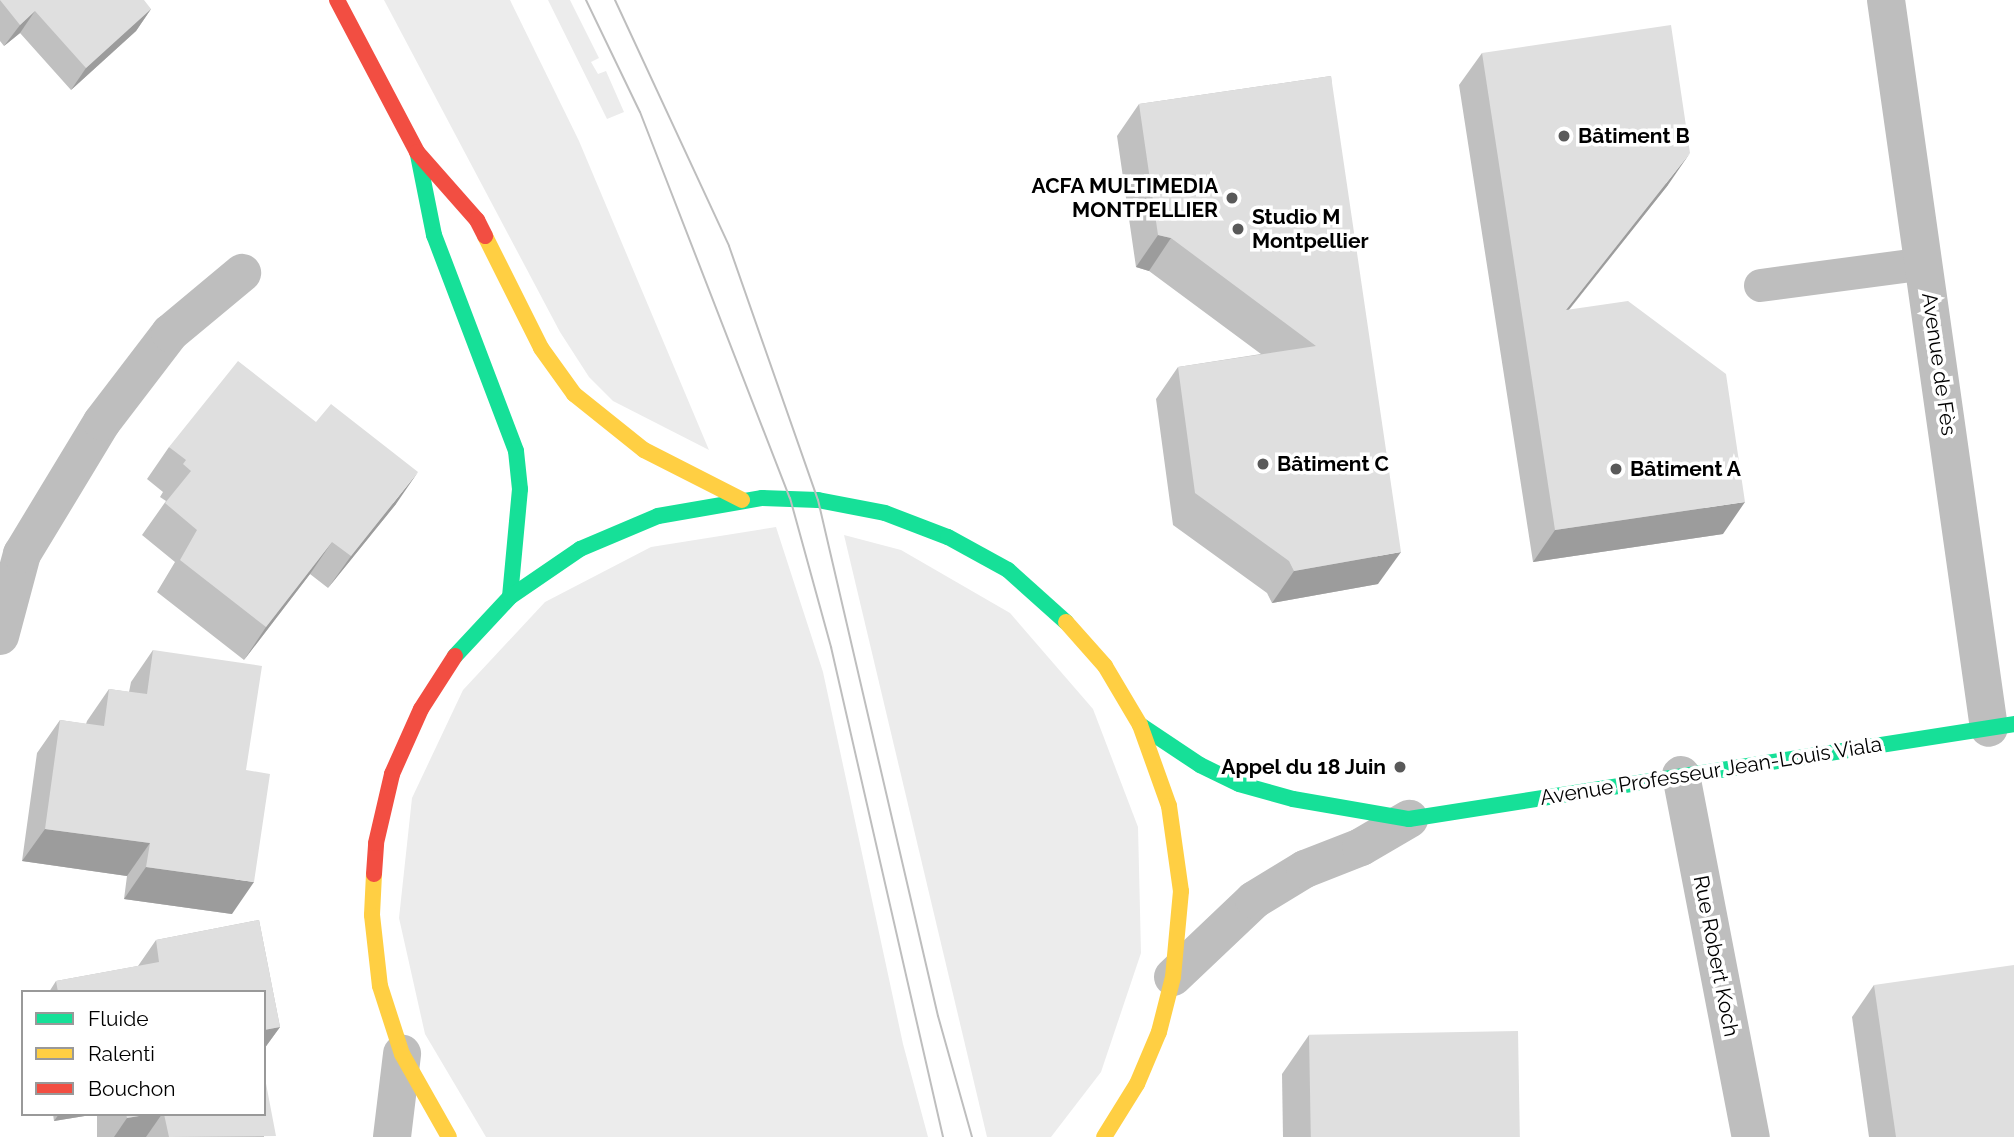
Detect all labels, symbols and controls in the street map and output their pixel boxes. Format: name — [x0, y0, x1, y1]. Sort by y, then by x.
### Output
place label: Bâtiment B — [1578, 123, 1690, 149]
marker: Bâtiment B — [1556, 128, 1572, 144]
place label: ACFA MULTIMEDIA MONTPELLIER — [1031, 173, 1218, 223]
marker: ACFA MULTIMEDIA MONTPELLIER — [1224, 190, 1240, 206]
place label: Studio M Montpellier — [1252, 204, 1369, 254]
marker: Studio M Montpellier — [1230, 221, 1246, 237]
street label: Avenue de Fès — [1917, 291, 1961, 437]
place label: Bâtiment C — [1277, 451, 1389, 477]
marker: Bâtiment C — [1255, 456, 1271, 472]
place label: Bâtiment A — [1630, 456, 1742, 482]
marker: Bâtiment A — [1608, 461, 1624, 477]
street label: Avenue Professeur Jean-Louis Viala — [1537, 731, 1885, 811]
place label: Appel du 18 Juin — [1220, 754, 1386, 780]
marker: Appel du 18 Juin — [1392, 759, 1408, 775]
street label: Rue Robert Koch — [1688, 873, 1744, 1039]
legend — [21, 990, 266, 1116]
text: Fluide — [88, 1006, 149, 1031]
text: Ralenti — [88, 1041, 155, 1066]
text: Bouchon — [88, 1076, 175, 1101]

